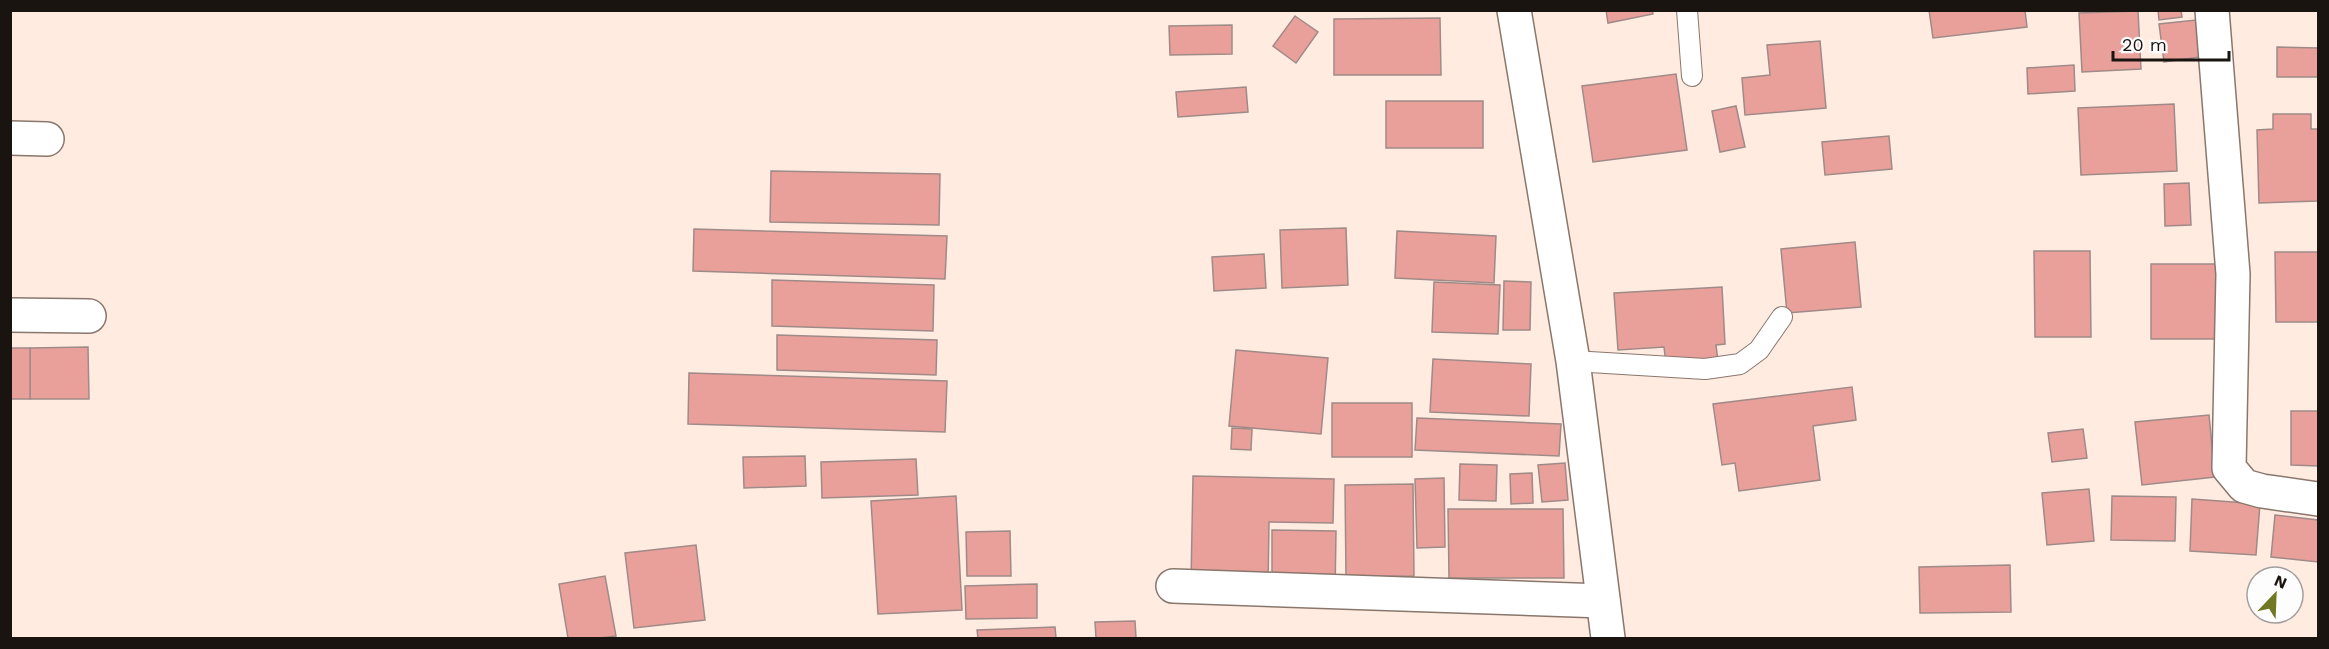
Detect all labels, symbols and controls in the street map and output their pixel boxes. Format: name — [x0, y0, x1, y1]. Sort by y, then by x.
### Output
scale bar — [2113, 24, 2228, 62]
text: 20 m — [2122, 34, 2167, 55]
north arrow — [2245, 565, 2305, 625]
text: N — [2271, 571, 2290, 593]

